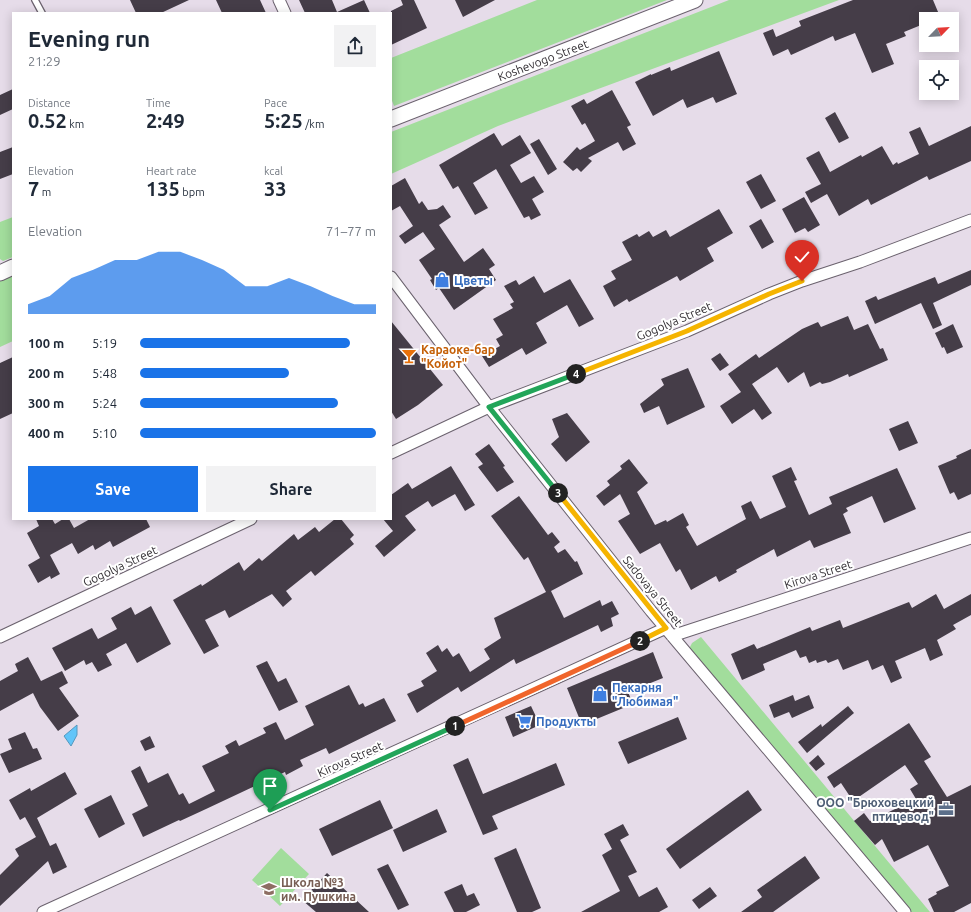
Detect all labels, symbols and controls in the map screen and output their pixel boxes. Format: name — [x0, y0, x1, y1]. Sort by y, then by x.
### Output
north arrow — [919, 12, 959, 52]
map controls — [919, 12, 959, 100]
button: share — [334, 25, 376, 67]
text: Evening run — [28, 26, 150, 51]
street label: Koshevogo Street — [496, 37, 590, 83]
text: 21:29 — [28, 54, 61, 68]
button: locate — [919, 60, 959, 100]
text: Distance — [28, 97, 71, 109]
text: Time — [146, 97, 171, 109]
text: Pace — [264, 97, 287, 109]
text: 0.52 — [28, 109, 67, 132]
text: 2:49 — [146, 109, 185, 132]
text: 5:25 — [264, 109, 303, 132]
text: km — [67, 118, 84, 130]
text: /km — [303, 118, 324, 130]
text: Elevation — [28, 165, 74, 177]
text: Heart rate — [146, 165, 197, 177]
text: kcal — [264, 165, 283, 177]
text: 7 — [28, 177, 39, 200]
text: 135 — [146, 177, 180, 200]
text: 33 — [264, 177, 287, 200]
text: m — [39, 186, 51, 198]
text: bpm — [180, 186, 205, 198]
text: Elevation — [28, 224, 82, 238]
text: 71–77 m — [326, 224, 376, 238]
pin — [785, 240, 819, 281]
icon: check — [791, 246, 813, 268]
shop icon: Цветы — [433, 271, 451, 289]
place label: Цветы — [454, 274, 493, 287]
street label: Gogolya Street — [635, 299, 714, 343]
text: 100 m — [28, 336, 64, 350]
text: 5:19 — [92, 336, 117, 350]
place label: Караоке-бар "Койот" — [421, 343, 495, 370]
bar icon: Караоке-бар "Койот" — [400, 347, 418, 365]
pin: 4 — [566, 364, 586, 384]
text: 200 m — [28, 366, 64, 380]
text: 5:48 — [92, 366, 117, 380]
text: 4 — [573, 368, 579, 380]
text: 300 m — [28, 396, 64, 410]
text: 5:24 — [92, 396, 117, 410]
text: 400 m — [28, 426, 64, 440]
text: 5:10 — [92, 426, 117, 440]
button: Save — [28, 466, 198, 512]
button: Share — [206, 466, 376, 512]
pin: 3 — [548, 483, 568, 503]
text: 3 — [555, 487, 561, 499]
street label: Gogolya Street — [81, 543, 159, 589]
street label: Sadovaya Street — [621, 553, 686, 629]
street label: Kirova Street — [783, 557, 854, 591]
pin: 2 — [630, 631, 650, 651]
text: 2 — [637, 635, 643, 647]
place label: Пекарня "Любимая" — [612, 681, 678, 708]
shop icon: Пекарня "Любимая" — [591, 685, 609, 703]
supermarket icon: Продукты — [515, 712, 533, 730]
place label: Продукты — [536, 715, 596, 728]
pin: 1 — [445, 716, 465, 736]
text: 1 — [452, 720, 458, 732]
street label: Kirova Street — [315, 739, 385, 779]
pin — [253, 769, 287, 810]
icon: arrive — [259, 775, 281, 797]
place label: ООО "Брюховецкий птицевод" — [816, 796, 934, 823]
office icon: ООО "Брюховецкий птицевод" — [937, 800, 955, 818]
place label: Школа №3 им. Пушкина — [281, 876, 356, 903]
school or university icon: Школа №3 им. Пушкина — [260, 880, 278, 898]

